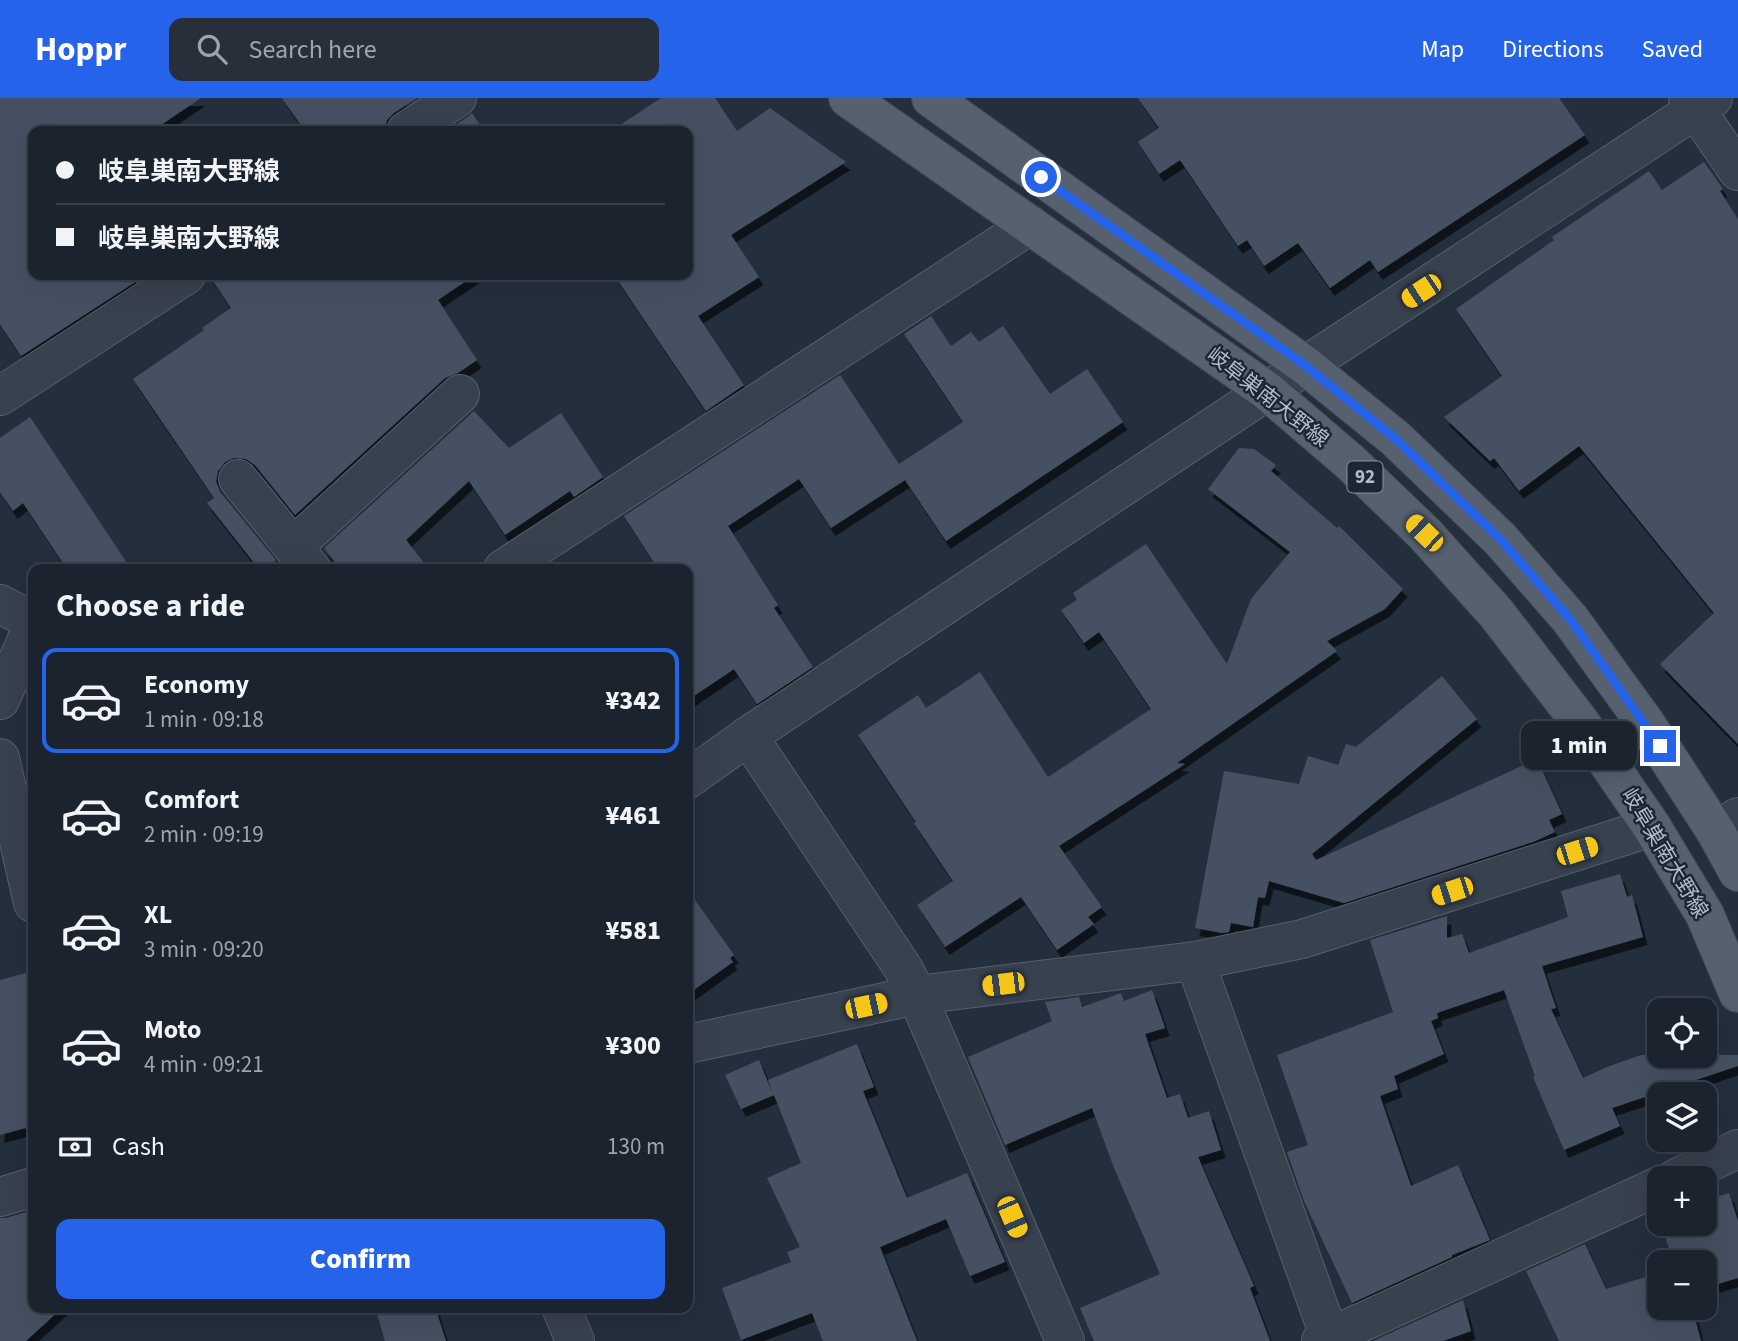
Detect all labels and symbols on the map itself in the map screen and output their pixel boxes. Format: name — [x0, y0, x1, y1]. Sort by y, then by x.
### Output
route start — [1025, 161, 1057, 193]
car — [1398, 271, 1445, 311]
street label: 岐阜巣南大野線 — [1201, 340, 1335, 454]
road number: 92 — [1348, 462, 1382, 492]
car — [1402, 511, 1447, 555]
callout: 1 min — [1520, 722, 1636, 770]
route end — [1644, 730, 1676, 762]
street label: 岐阜巣南大野線 — [1614, 782, 1716, 924]
car — [1554, 835, 1601, 867]
car — [1429, 875, 1476, 907]
car — [981, 971, 1026, 997]
car — [844, 991, 889, 1021]
car — [995, 1194, 1030, 1240]

